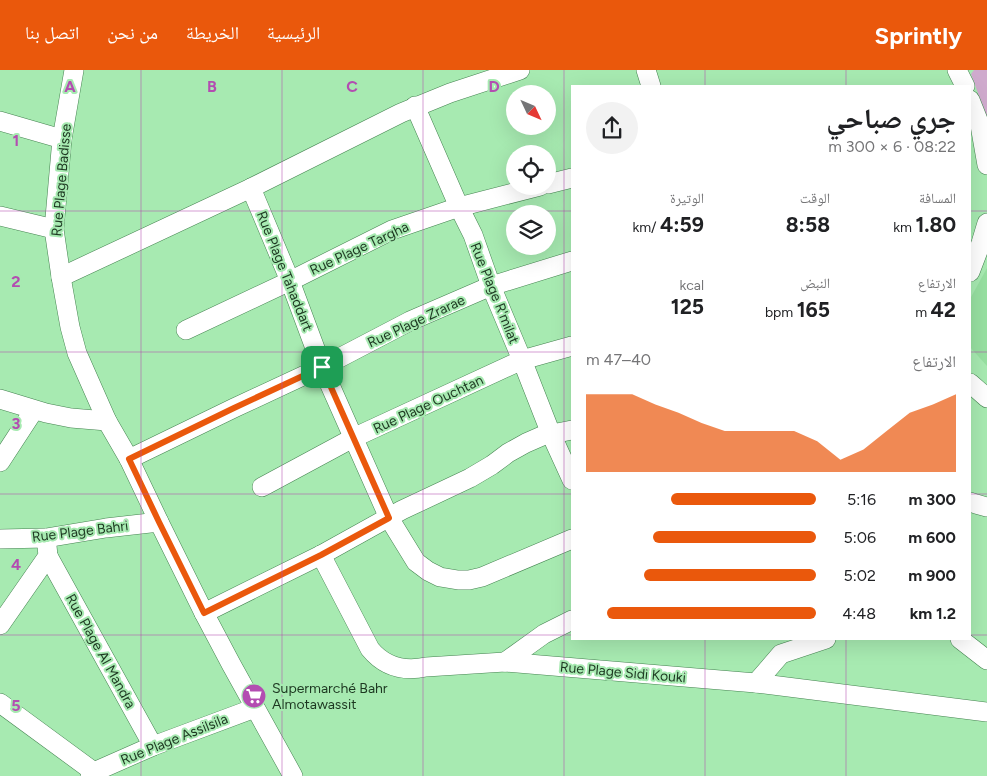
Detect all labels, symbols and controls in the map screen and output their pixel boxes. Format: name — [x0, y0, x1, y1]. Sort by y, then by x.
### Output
text: Sprintly — [875, 21, 962, 50]
text: اتصل بنا — [25, 22, 79, 44]
text: من نحن — [107, 22, 158, 44]
text: الخريطة — [186, 22, 239, 44]
text: الرئيسية — [267, 22, 320, 44]
text: A — [64, 77, 76, 96]
text: B — [207, 77, 217, 96]
text: C — [346, 77, 358, 96]
text: D — [488, 77, 500, 96]
north arrow — [506, 85, 556, 135]
map controls — [506, 85, 556, 255]
text: جري صباحي — [826, 101, 956, 135]
button: share — [586, 102, 638, 154]
street label: Rue Plage Badisse — [48, 123, 75, 237]
text: 1 — [13, 131, 19, 150]
text: 08:22 · 6 × 300 m — [828, 137, 956, 156]
button: locate — [506, 145, 556, 195]
text: الوتيرة — [670, 190, 704, 207]
text: الوقت — [800, 190, 830, 207]
text: المسافة — [919, 190, 956, 207]
button: layers — [506, 205, 556, 255]
street label: Rue Plage Tahaddart — [253, 209, 316, 334]
text: 4:59 — [660, 212, 704, 237]
text: 8:58 — [786, 212, 830, 237]
text: 1.80 — [915, 212, 956, 237]
street label: Rue Plage Targha — [307, 218, 411, 279]
text: /km — [632, 219, 660, 236]
text: km — [893, 219, 915, 236]
street label: Rue Plage R'milat — [467, 240, 523, 346]
text: 2 — [11, 272, 21, 291]
text: النبض — [800, 275, 830, 292]
text: الارتفاع — [918, 275, 956, 292]
text: kcal — [680, 277, 704, 294]
street label: Rue Plage Zrarae — [365, 291, 468, 351]
text: 125 — [671, 294, 704, 319]
text: 165 — [797, 297, 830, 322]
text: 42 — [931, 297, 956, 322]
text: bpm — [765, 304, 797, 321]
text: m — [915, 304, 931, 321]
pin — [301, 346, 343, 388]
text: 40–47 m — [586, 350, 651, 369]
text: الارتفاع — [912, 352, 956, 371]
icon: arrive — [308, 353, 336, 381]
street label: Rue Plage Ouchtan — [370, 371, 486, 437]
text: 3 — [12, 414, 21, 433]
text: 5:16 — [847, 490, 876, 509]
text: 300 m — [909, 490, 956, 509]
street label: Rue Plage Bahri — [31, 517, 129, 546]
text: 5:06 — [843, 528, 876, 547]
text: 600 m — [908, 528, 956, 547]
text: 4 — [11, 555, 21, 574]
text: 5:02 — [844, 566, 876, 585]
text: 900 m — [908, 566, 956, 585]
street label: Rue Plage Al Mandra — [62, 591, 139, 711]
text: 4:48 — [842, 604, 876, 623]
text: 1.2 km — [910, 604, 956, 623]
street label: Rue Plage Sidi Kouki — [559, 659, 687, 686]
place label: Supermarché Bahr Almotawassit — [272, 680, 388, 713]
supermarket icon: Supermarché Bahr Almotawassit — [241, 683, 267, 709]
text: 5 — [11, 696, 21, 715]
street label: Rue Plage Assilsila — [118, 710, 230, 769]

